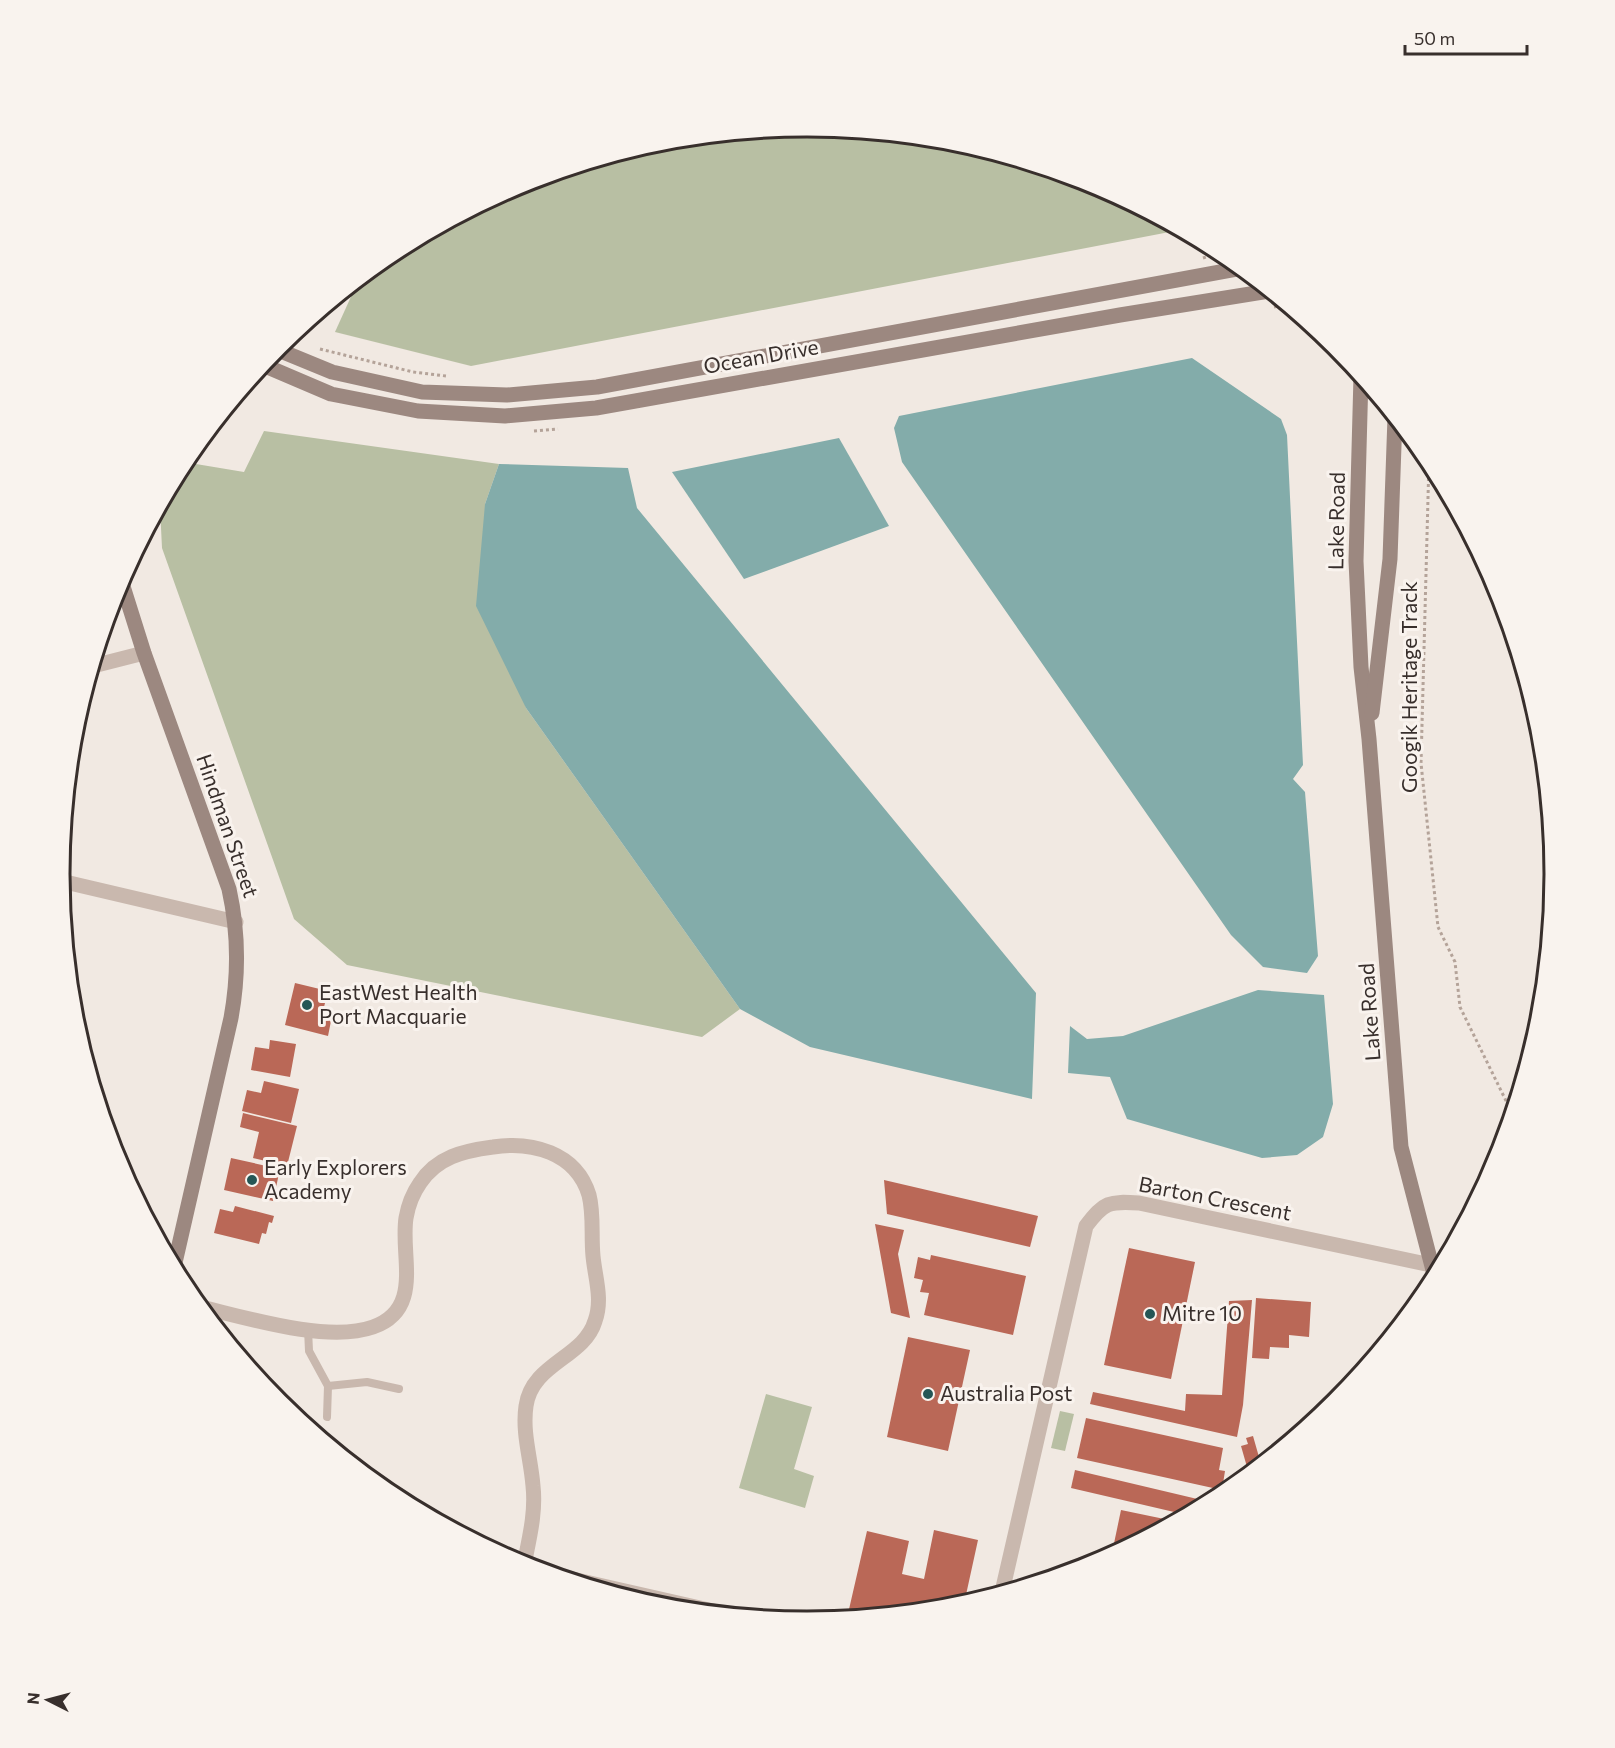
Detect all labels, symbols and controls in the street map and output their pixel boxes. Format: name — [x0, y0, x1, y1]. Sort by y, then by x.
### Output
scale bar — [1405, 18, 1526, 56]
text: 50 m — [1414, 27, 1455, 49]
street label: Ocean Drive — [701, 333, 820, 378]
street label: Lake Road — [1322, 472, 1349, 570]
street label: Googik Heritage Track — [1396, 581, 1421, 793]
street label: Hindman Street — [192, 751, 265, 901]
street label: Lake Road — [1353, 962, 1384, 1062]
place label: EastWest Health Port Macquarie — [319, 979, 478, 1028]
marker: EastWest Health Port Macquarie — [300, 998, 314, 1012]
place label: Early Explorers Academy — [264, 1154, 407, 1203]
street label: Barton Crescent — [1137, 1170, 1294, 1225]
marker: Early Explorers Academy — [245, 1173, 259, 1187]
place label: Mitre 10 — [1162, 1300, 1242, 1325]
marker: Mitre 10 — [1143, 1307, 1157, 1321]
place label: Australia Post — [940, 1380, 1072, 1405]
marker: Australia Post — [921, 1387, 935, 1401]
north arrow — [18, 1670, 78, 1730]
text: N — [23, 1691, 43, 1705]

